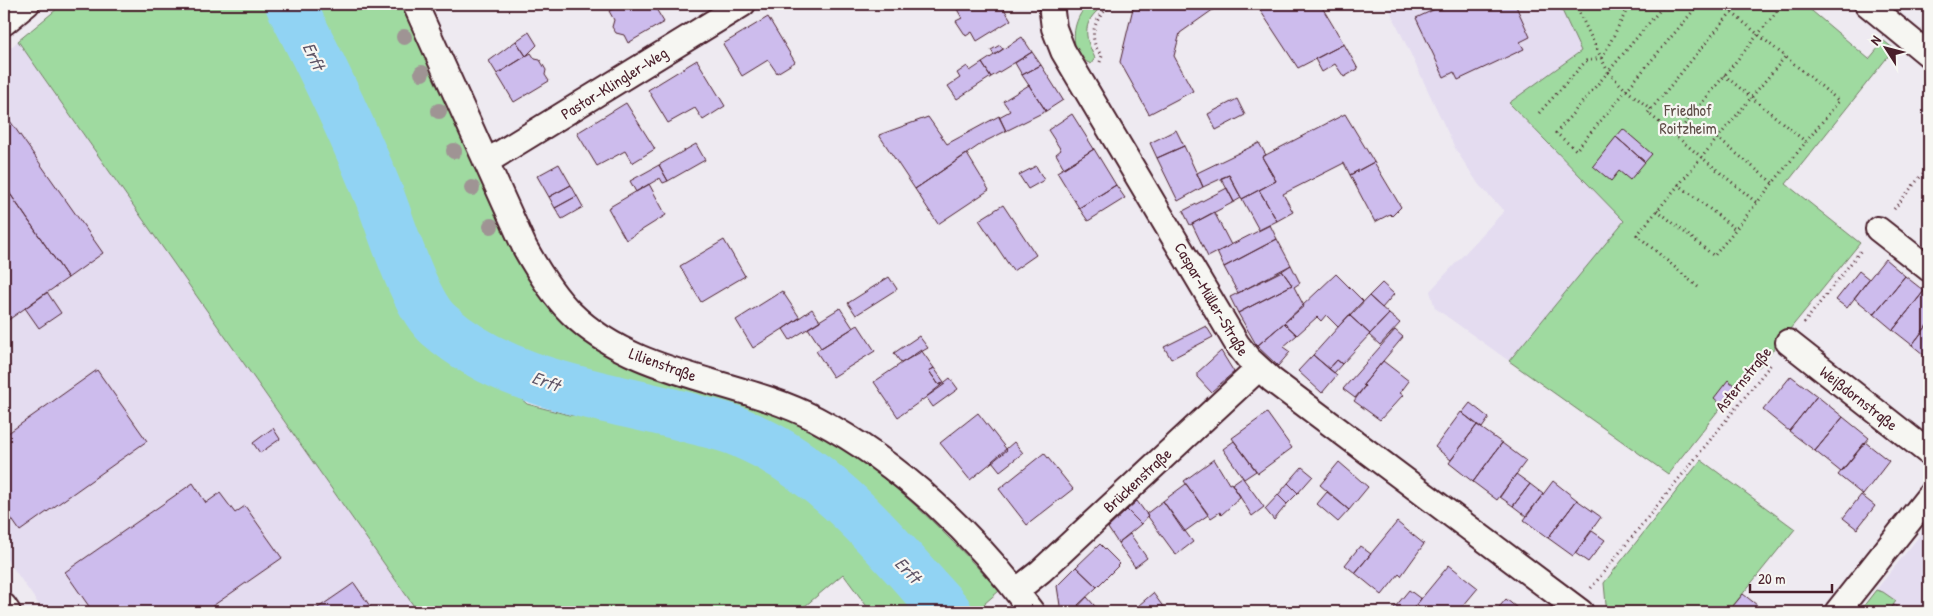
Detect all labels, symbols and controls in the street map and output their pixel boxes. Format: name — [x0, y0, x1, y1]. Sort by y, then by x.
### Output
north arrow — [1860, 22, 1910, 72]
text: N — [1865, 31, 1885, 49]
water label: Erft — [297, 38, 332, 76]
street label: Pastor-Klingler-Weg — [556, 41, 672, 125]
park label: Friedhof Roitzheim — [1659, 99, 1717, 139]
street label: Caspar-Müller-Straße — [1169, 238, 1255, 360]
street label: Asternstraße — [1710, 341, 1777, 416]
street label: Lilienstraße — [626, 342, 700, 387]
street label: Weißdornstraße — [1815, 361, 1903, 436]
water label: Erft — [529, 364, 566, 399]
street label: Brückenstraße — [1098, 442, 1176, 517]
water label: Erft — [889, 551, 928, 591]
scale bar — [1750, 561, 1833, 593]
text: 20 m — [1758, 568, 1785, 589]

